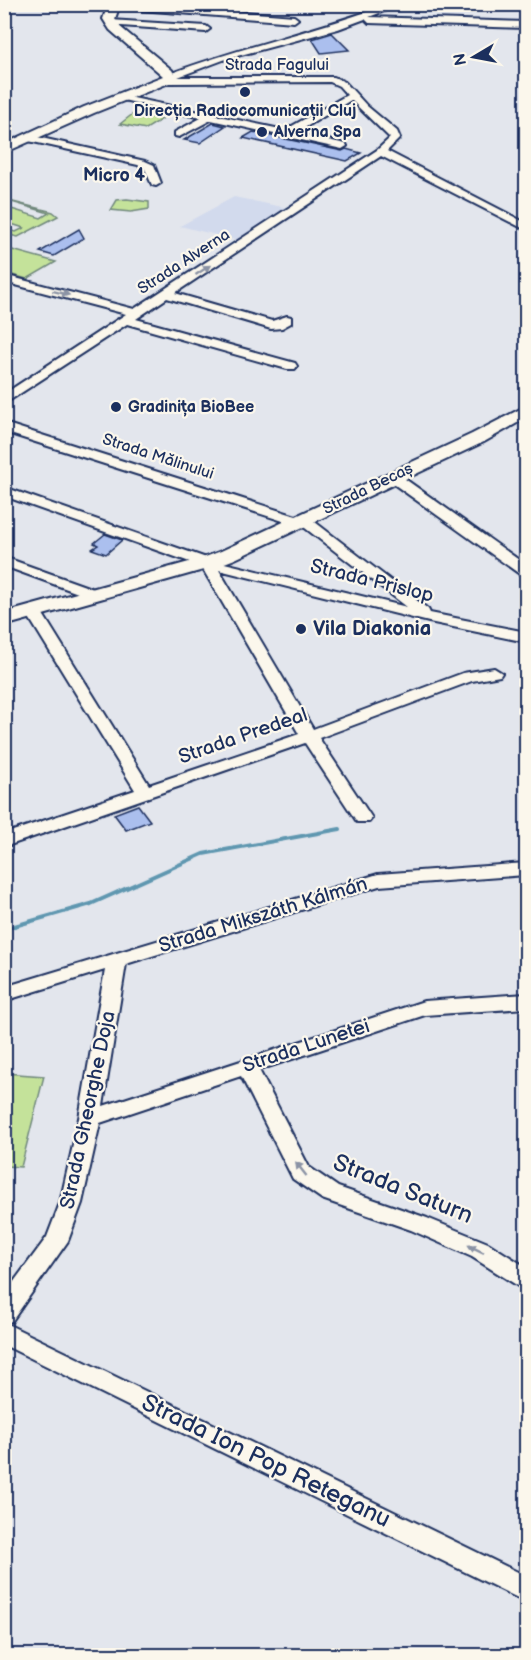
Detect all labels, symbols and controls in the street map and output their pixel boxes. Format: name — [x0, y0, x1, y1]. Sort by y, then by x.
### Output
north arrow — [444, 27, 504, 87]
text: N — [450, 52, 471, 67]
street label: Strada Fagului — [225, 56, 329, 75]
marker: Direcția Radiocomunicații Cluj — [238, 85, 252, 99]
place label: Direcția Radiocomunicații Cluj — [134, 102, 356, 121]
place label: Alverna Spa — [273, 123, 361, 142]
marker: Alverna Spa — [255, 125, 269, 139]
district label: Micro 4 — [83, 165, 146, 186]
street label: Strada Alverna — [134, 225, 234, 299]
one-way arrow — [194, 264, 210, 276]
one-way arrow — [52, 288, 70, 298]
place label: Gradinița BioBee — [128, 398, 254, 417]
marker: Gradinița BioBee — [109, 400, 123, 414]
street label: Strada Mălinului — [100, 430, 216, 484]
street label: Strada Becaș — [320, 459, 416, 519]
street label: Strada Prislop — [308, 554, 436, 608]
place label: Vila Diakonia — [313, 617, 431, 641]
marker: Vila Diakonia — [294, 622, 308, 636]
street label: Strada Predeal — [175, 703, 311, 769]
street label: Strada Mikszáth Kálmán — [156, 872, 370, 958]
street label: Strada Gheorghe Doja — [55, 1009, 121, 1211]
street label: Strada Lunetei — [239, 1014, 373, 1078]
street label: Strada Saturn — [329, 1148, 477, 1230]
one-way arrow — [295, 1161, 307, 1177]
one-way arrow — [468, 1244, 485, 1253]
street label: Strada Ion Pop Reteganu — [137, 1388, 395, 1534]

